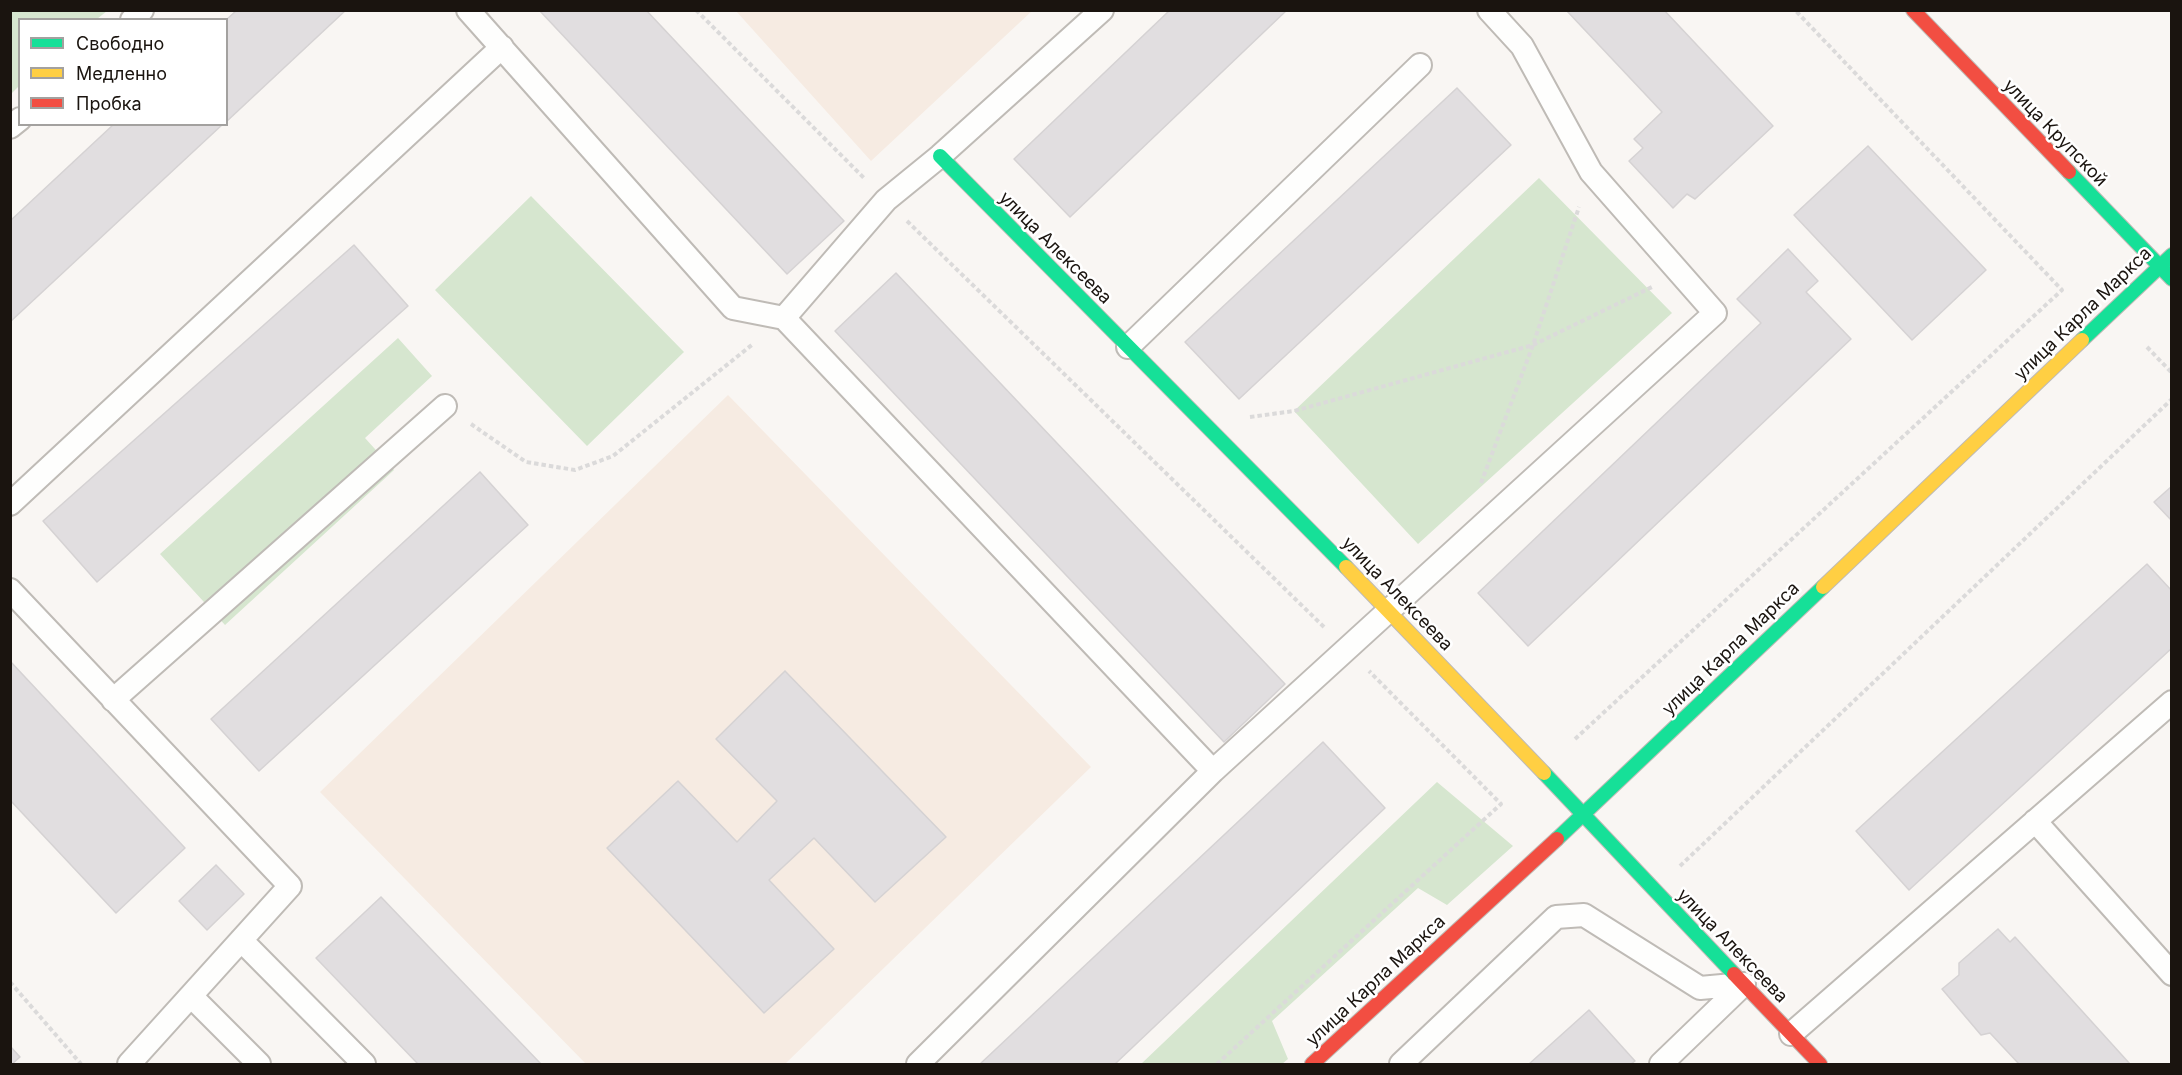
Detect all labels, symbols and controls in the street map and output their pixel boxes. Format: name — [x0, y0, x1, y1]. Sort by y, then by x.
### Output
legend — [18, 18, 228, 126]
text: Свободно — [76, 33, 164, 54]
text: Медленно — [76, 63, 167, 84]
street label: улица Крупской — [1998, 75, 2112, 191]
text: Пробка — [76, 93, 142, 114]
street label: улица Алексеева — [994, 187, 1116, 309]
street label: улица Карла Маркса — [2010, 243, 2156, 385]
street label: улица Алексеева — [1337, 532, 1457, 656]
street label: улица Карла Маркса — [1658, 578, 1804, 720]
street label: улица Алексеева — [1672, 884, 1792, 1008]
street label: улица Карла Маркса — [1302, 911, 1450, 1051]

